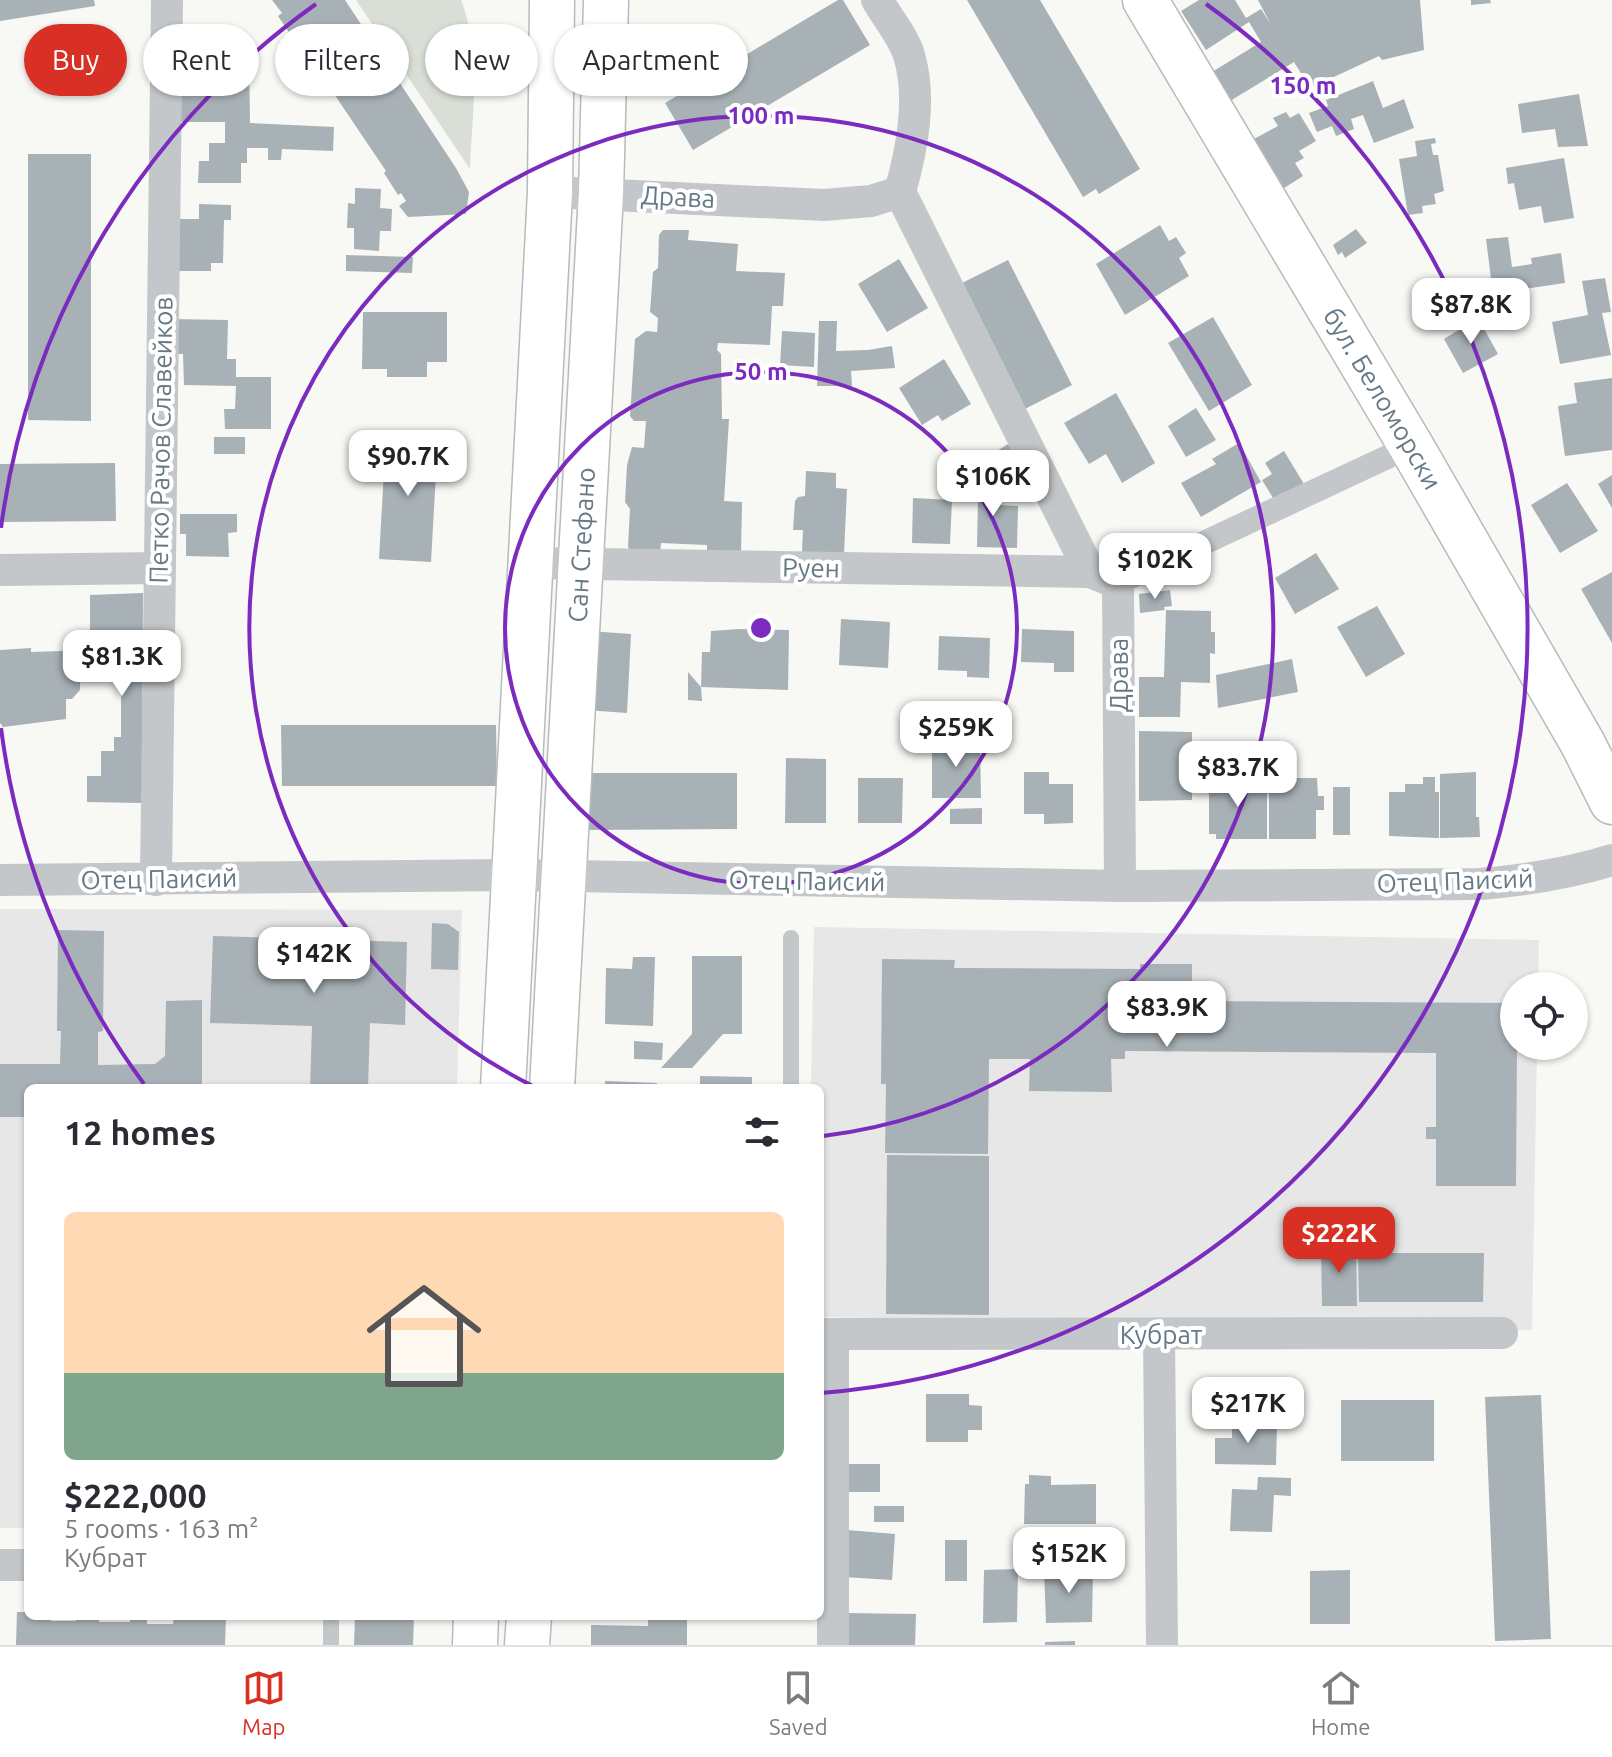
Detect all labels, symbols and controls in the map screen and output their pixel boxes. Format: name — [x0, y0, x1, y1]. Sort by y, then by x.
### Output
chip: Buy — [24, 24, 127, 96]
chip: Rent — [143, 24, 259, 96]
chip: Filters — [275, 24, 409, 96]
chip: New — [425, 24, 538, 96]
chip: Apartment — [554, 24, 748, 96]
text: 150 m — [1270, 72, 1336, 99]
text: 100 m — [728, 102, 794, 129]
street label: Драва — [640, 180, 716, 213]
pin: $87.8K — [1406, 278, 1536, 346]
text: $87.8K — [1430, 289, 1512, 318]
street label: Петко Рачов Славейков — [143, 296, 178, 584]
street label: бул. Беломорски — [1318, 302, 1448, 494]
text: 50 m — [734, 358, 788, 385]
pin: $90.7K — [343, 430, 473, 498]
text: $90.7K — [367, 441, 449, 470]
pin: $106K — [937, 450, 1049, 518]
text: $106K — [955, 461, 1031, 490]
street label: Сан Стефано — [563, 466, 600, 623]
pin: $102K — [1099, 533, 1211, 601]
text: $102K — [1117, 544, 1193, 573]
street label: Руен — [782, 552, 840, 583]
centre of rings — [747, 614, 775, 642]
pin: $81.3K — [57, 630, 187, 698]
street label: Драва — [1104, 638, 1133, 712]
text: $81.3K — [81, 641, 163, 670]
pin: $259K — [900, 701, 1012, 769]
text: $259K — [918, 712, 994, 741]
pin: $83.7K — [1173, 741, 1303, 809]
text: $83.7K — [1197, 752, 1279, 781]
street label: Отец Паисий — [80, 863, 238, 894]
street label: Отец Паисий — [1376, 863, 1534, 898]
street label: Отец Паисий — [728, 865, 886, 896]
pin: $142K — [258, 927, 370, 995]
text: $142K — [276, 938, 352, 967]
map controls — [1500, 972, 1588, 1060]
button: locate — [1500, 972, 1588, 1060]
pin: $83.9K — [1102, 981, 1232, 1049]
text: $83.9K — [1126, 992, 1208, 1021]
icon: filters — [740, 1110, 784, 1154]
text: 12 homes — [64, 1113, 216, 1151]
pin: $222K — [1283, 1207, 1395, 1275]
text: $222K — [1301, 1218, 1377, 1247]
icon: home — [352, 1264, 496, 1408]
street label: Кубрат — [1120, 1320, 1203, 1349]
pin: $217K — [1192, 1377, 1304, 1445]
text: $217K — [1210, 1388, 1286, 1417]
text: $222,000 — [64, 1476, 207, 1514]
text: 5 rooms · 163 m² — [64, 1514, 259, 1543]
pin: $152K — [1013, 1527, 1125, 1595]
text: $152K — [1031, 1538, 1107, 1567]
text: Кубрат — [64, 1543, 147, 1572]
tab: Map — [242, 1666, 286, 1739]
tab: Saved — [769, 1666, 828, 1739]
tab: Home — [1311, 1666, 1370, 1739]

